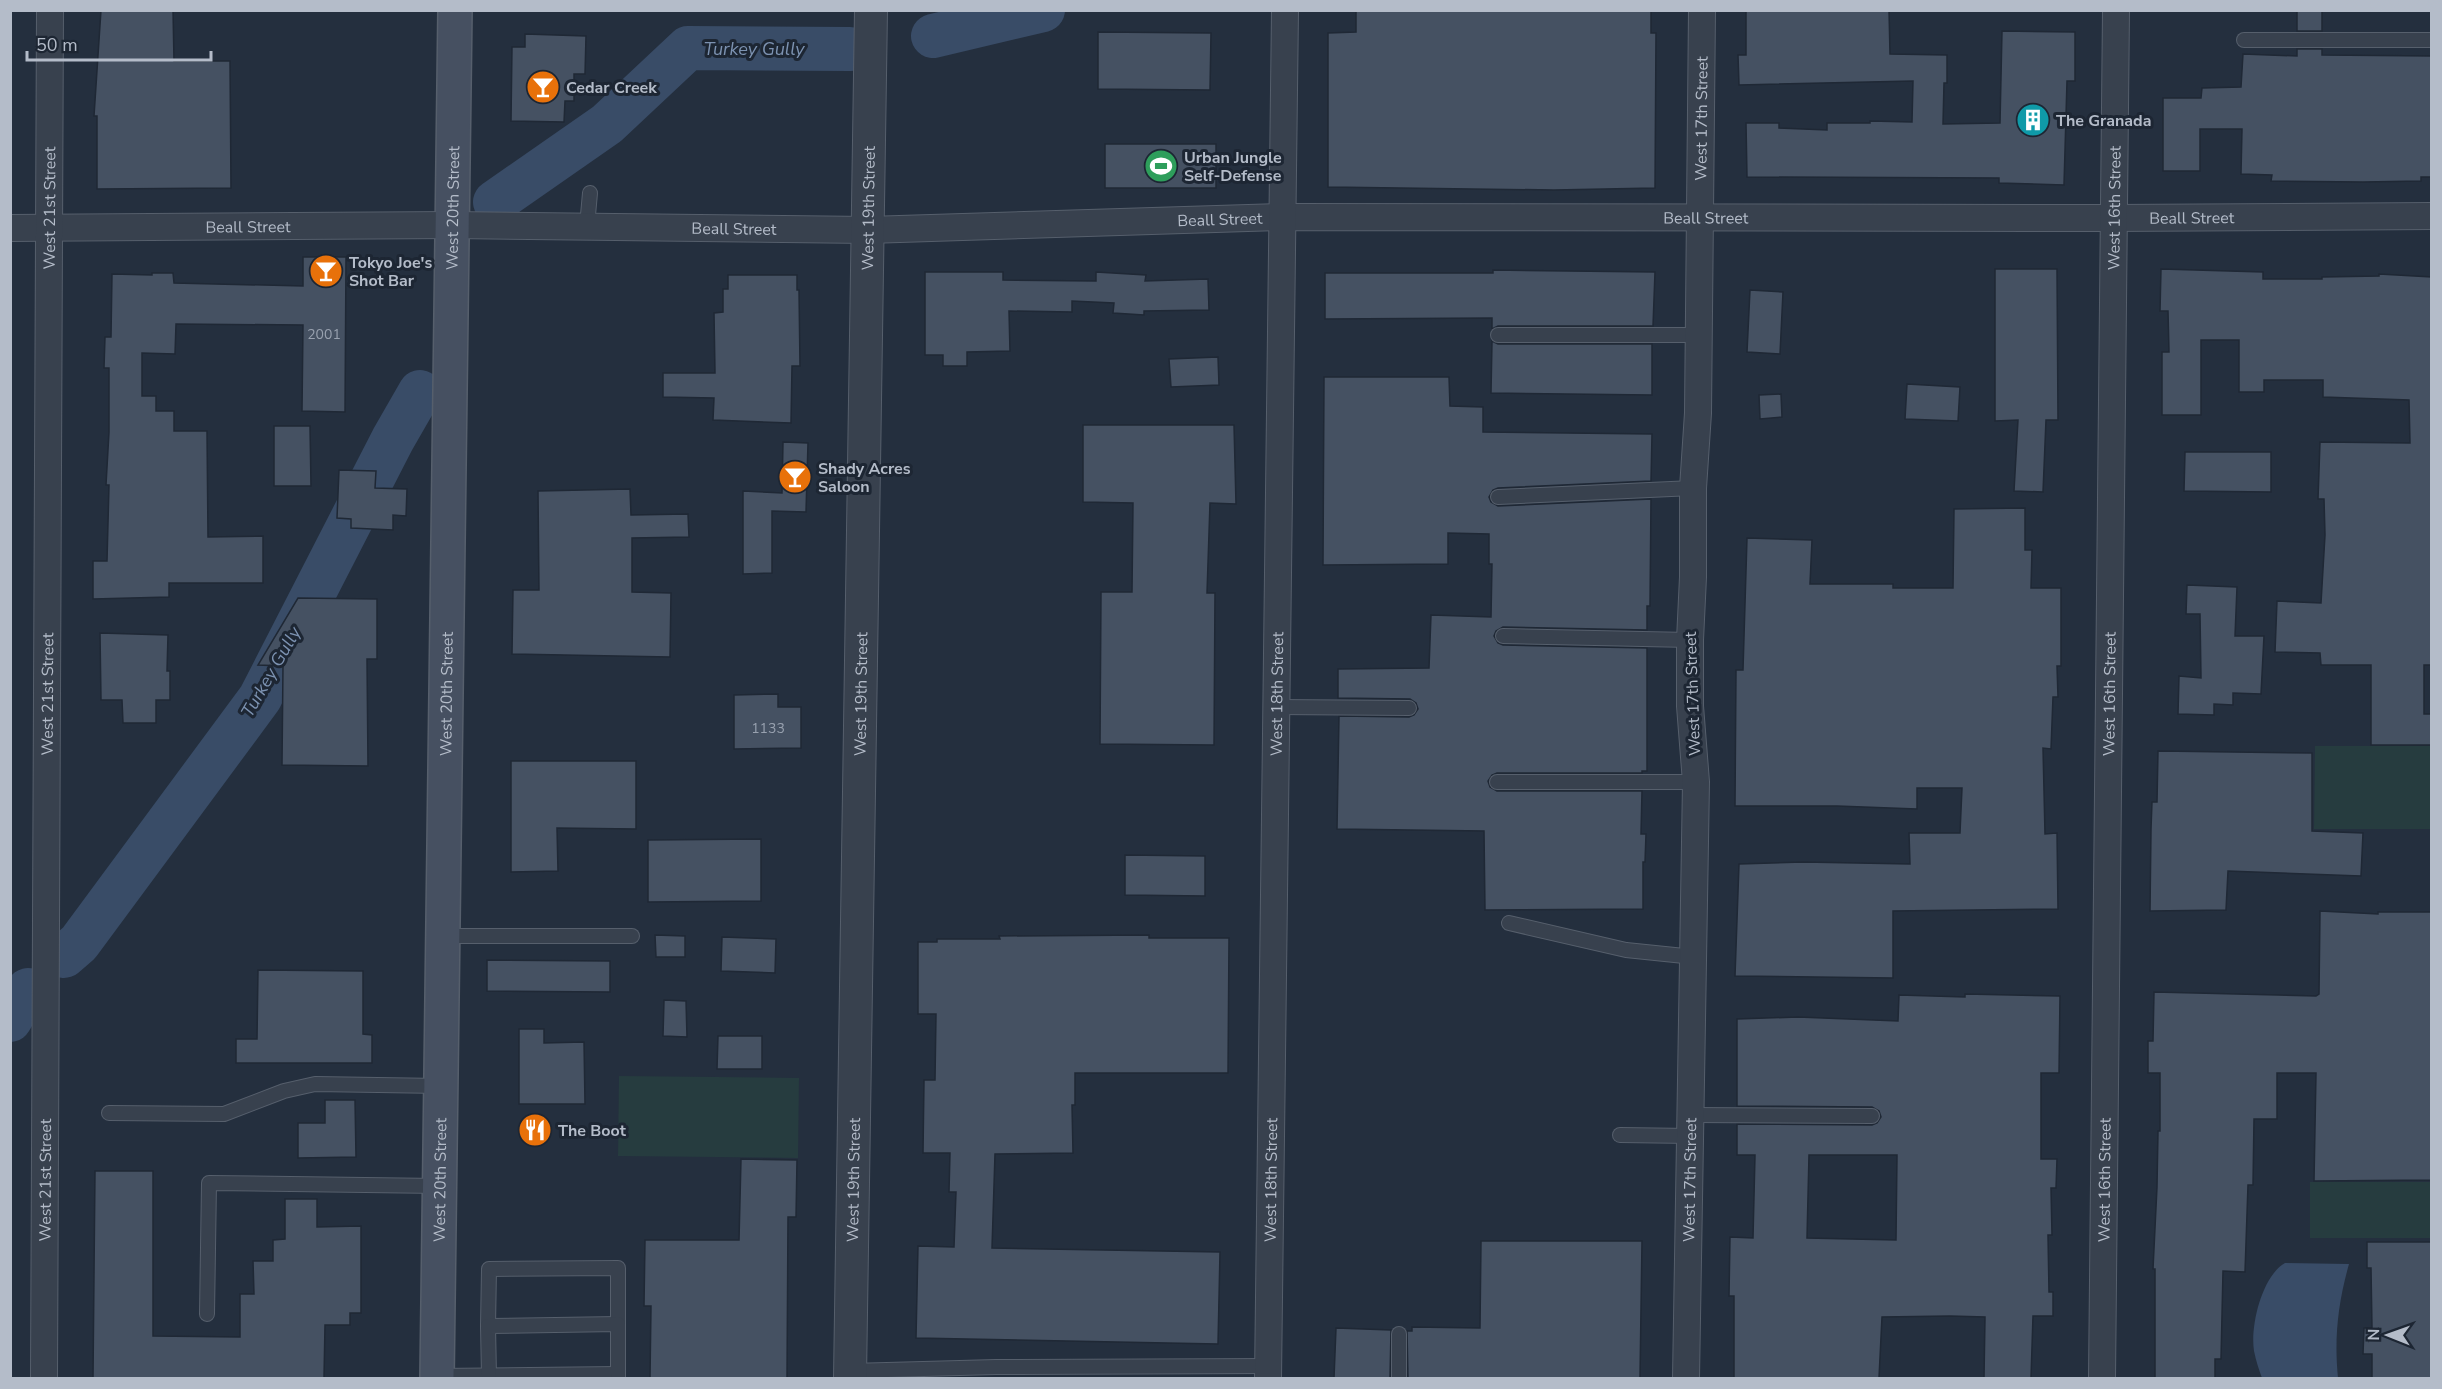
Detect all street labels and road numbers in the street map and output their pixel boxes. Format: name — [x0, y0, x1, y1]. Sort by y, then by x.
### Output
street label: West 17th Street — [1690, 56, 1714, 181]
street label: West 20th Street — [442, 145, 465, 270]
street label: West 19th Street — [857, 145, 881, 270]
street label: West 16th Street — [2103, 145, 2127, 270]
street label: West 21st Street — [39, 146, 61, 269]
street label: Beall Street — [1663, 207, 1749, 230]
street label: Beall Street — [2149, 207, 2235, 230]
street label: Beall Street — [1177, 208, 1263, 232]
street label: Beall Street — [205, 216, 291, 239]
street label: Beall Street — [691, 218, 777, 241]
street label: West 20th Street — [435, 631, 459, 756]
street label: West 19th Street — [850, 631, 873, 756]
street label: West 18th Street — [1266, 631, 1289, 756]
street label: West 17th Street — [1680, 631, 1706, 756]
street label: West 16th Street — [2098, 631, 2122, 756]
street label: West 21st Street — [37, 632, 59, 755]
street label: West 20th Street — [429, 1117, 452, 1242]
street label: West 19th Street — [842, 1117, 866, 1242]
street label: West 18th Street — [1260, 1117, 1283, 1242]
street label: West 17th Street — [1678, 1117, 1702, 1242]
street label: West 16th Street — [2093, 1117, 2117, 1242]
street label: West 21st Street — [35, 1118, 57, 1241]

